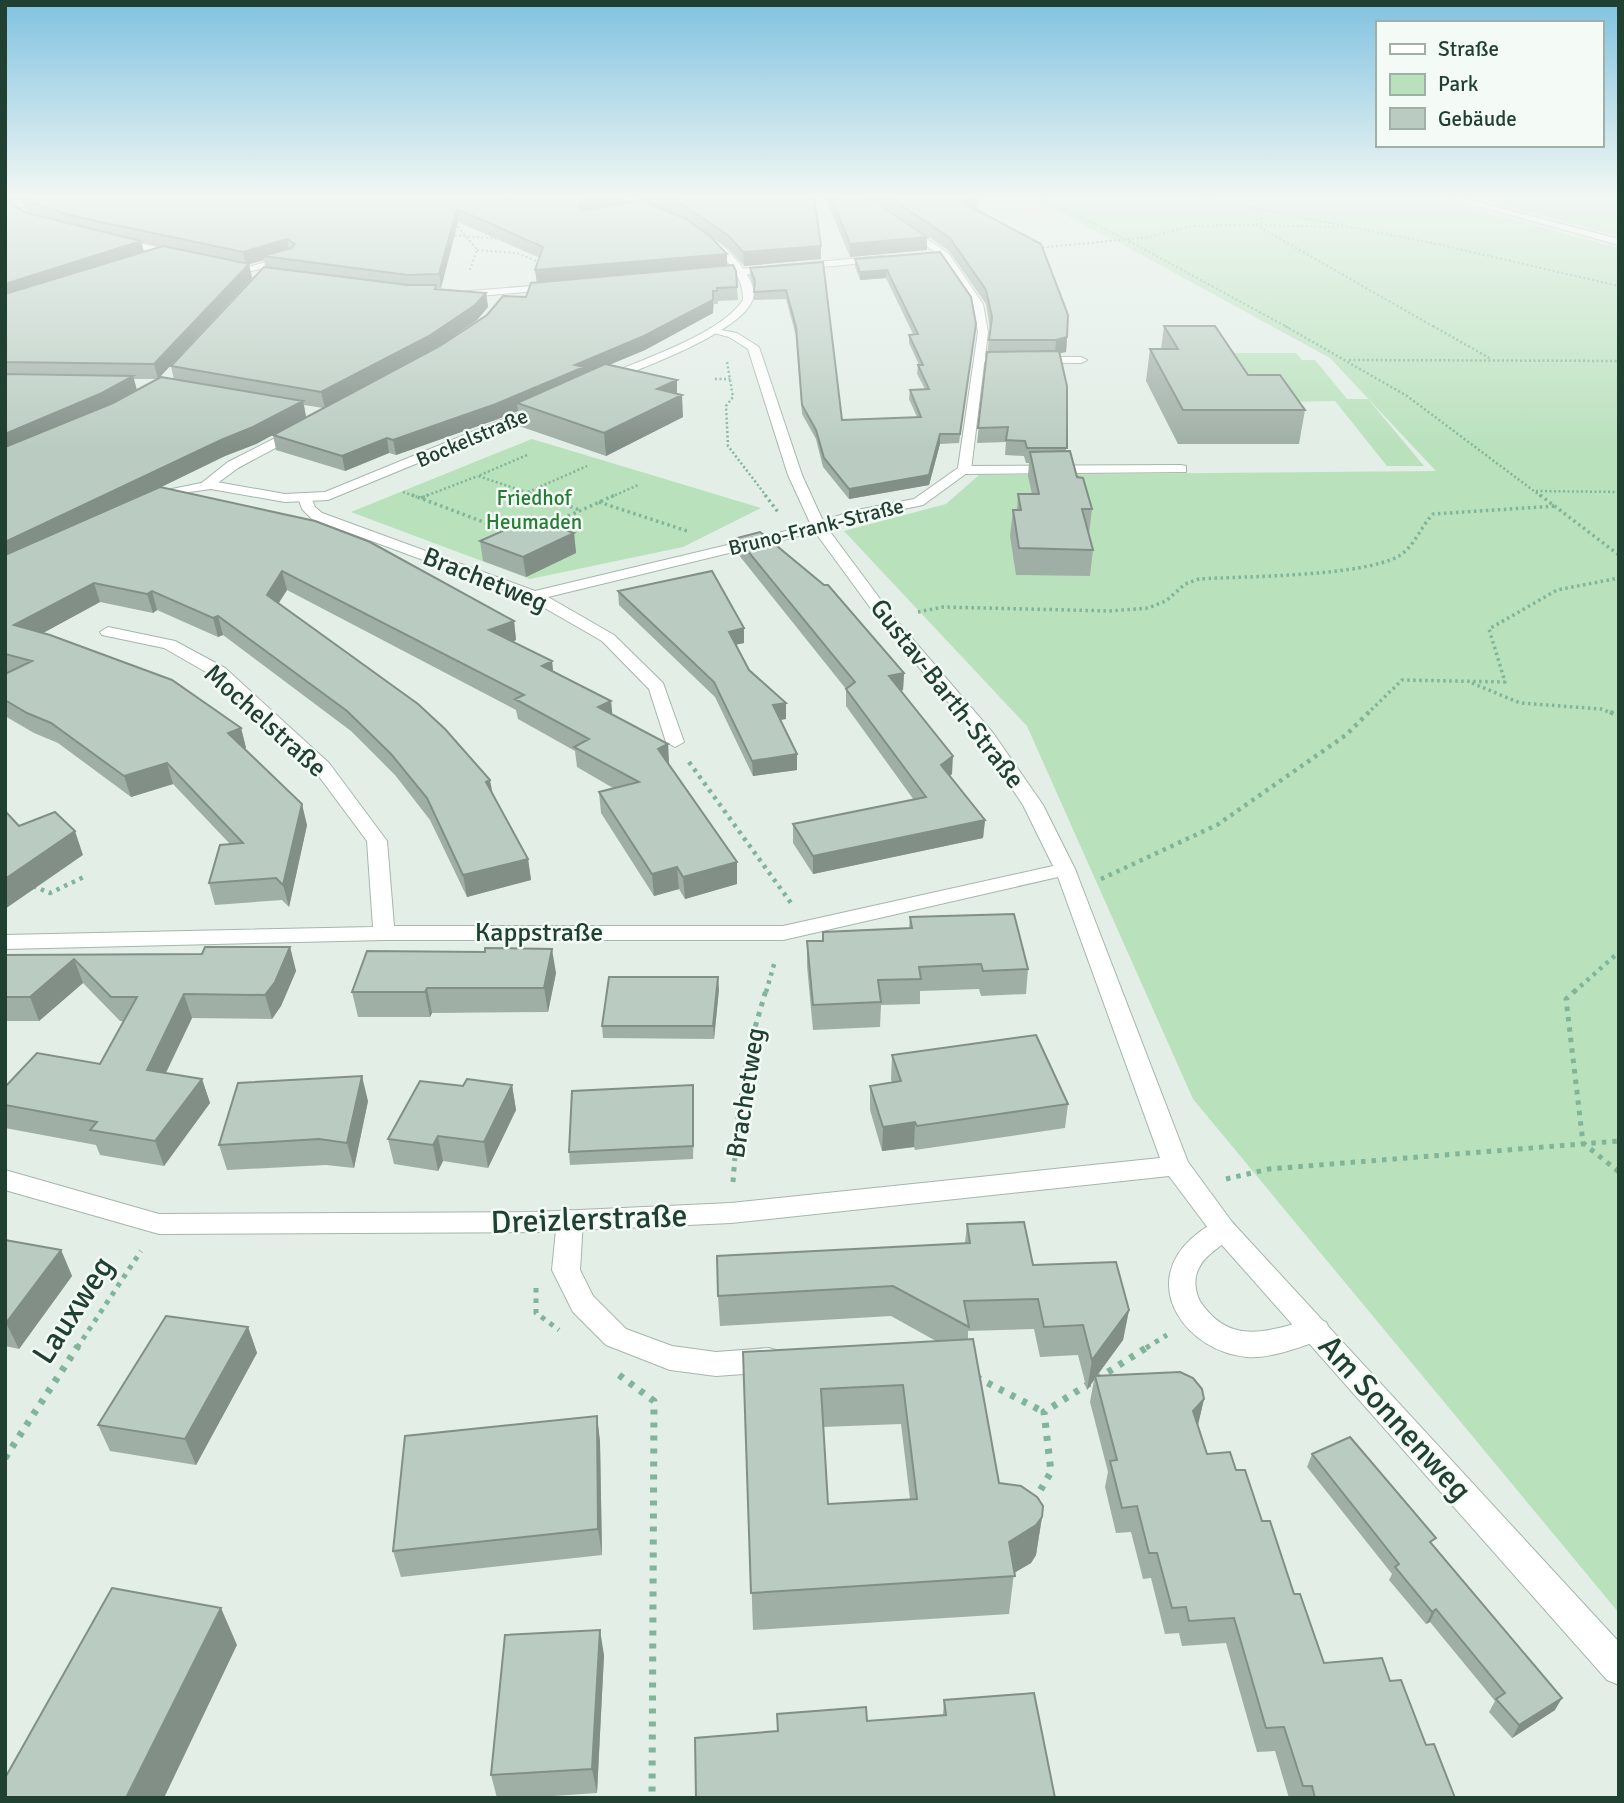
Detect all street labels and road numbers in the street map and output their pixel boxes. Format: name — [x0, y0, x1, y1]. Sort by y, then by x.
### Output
street label: Bockelstraße — [412, 403, 532, 473]
street label: Bruno-Frank-Straße — [726, 493, 906, 561]
street label: Brachetweg — [418, 540, 552, 620]
street label: Gustav-Barth-Straße — [863, 593, 1031, 795]
street label: Mochelstraße — [197, 658, 333, 784]
street label: Kappstraße — [475, 917, 603, 949]
street label: Brachetweg — [720, 1025, 772, 1161]
street label: Dreizlerstraße — [490, 1196, 688, 1242]
street label: Lauxweg — [24, 1249, 122, 1371]
street label: Am Sonnenweg — [1310, 1327, 1480, 1509]

